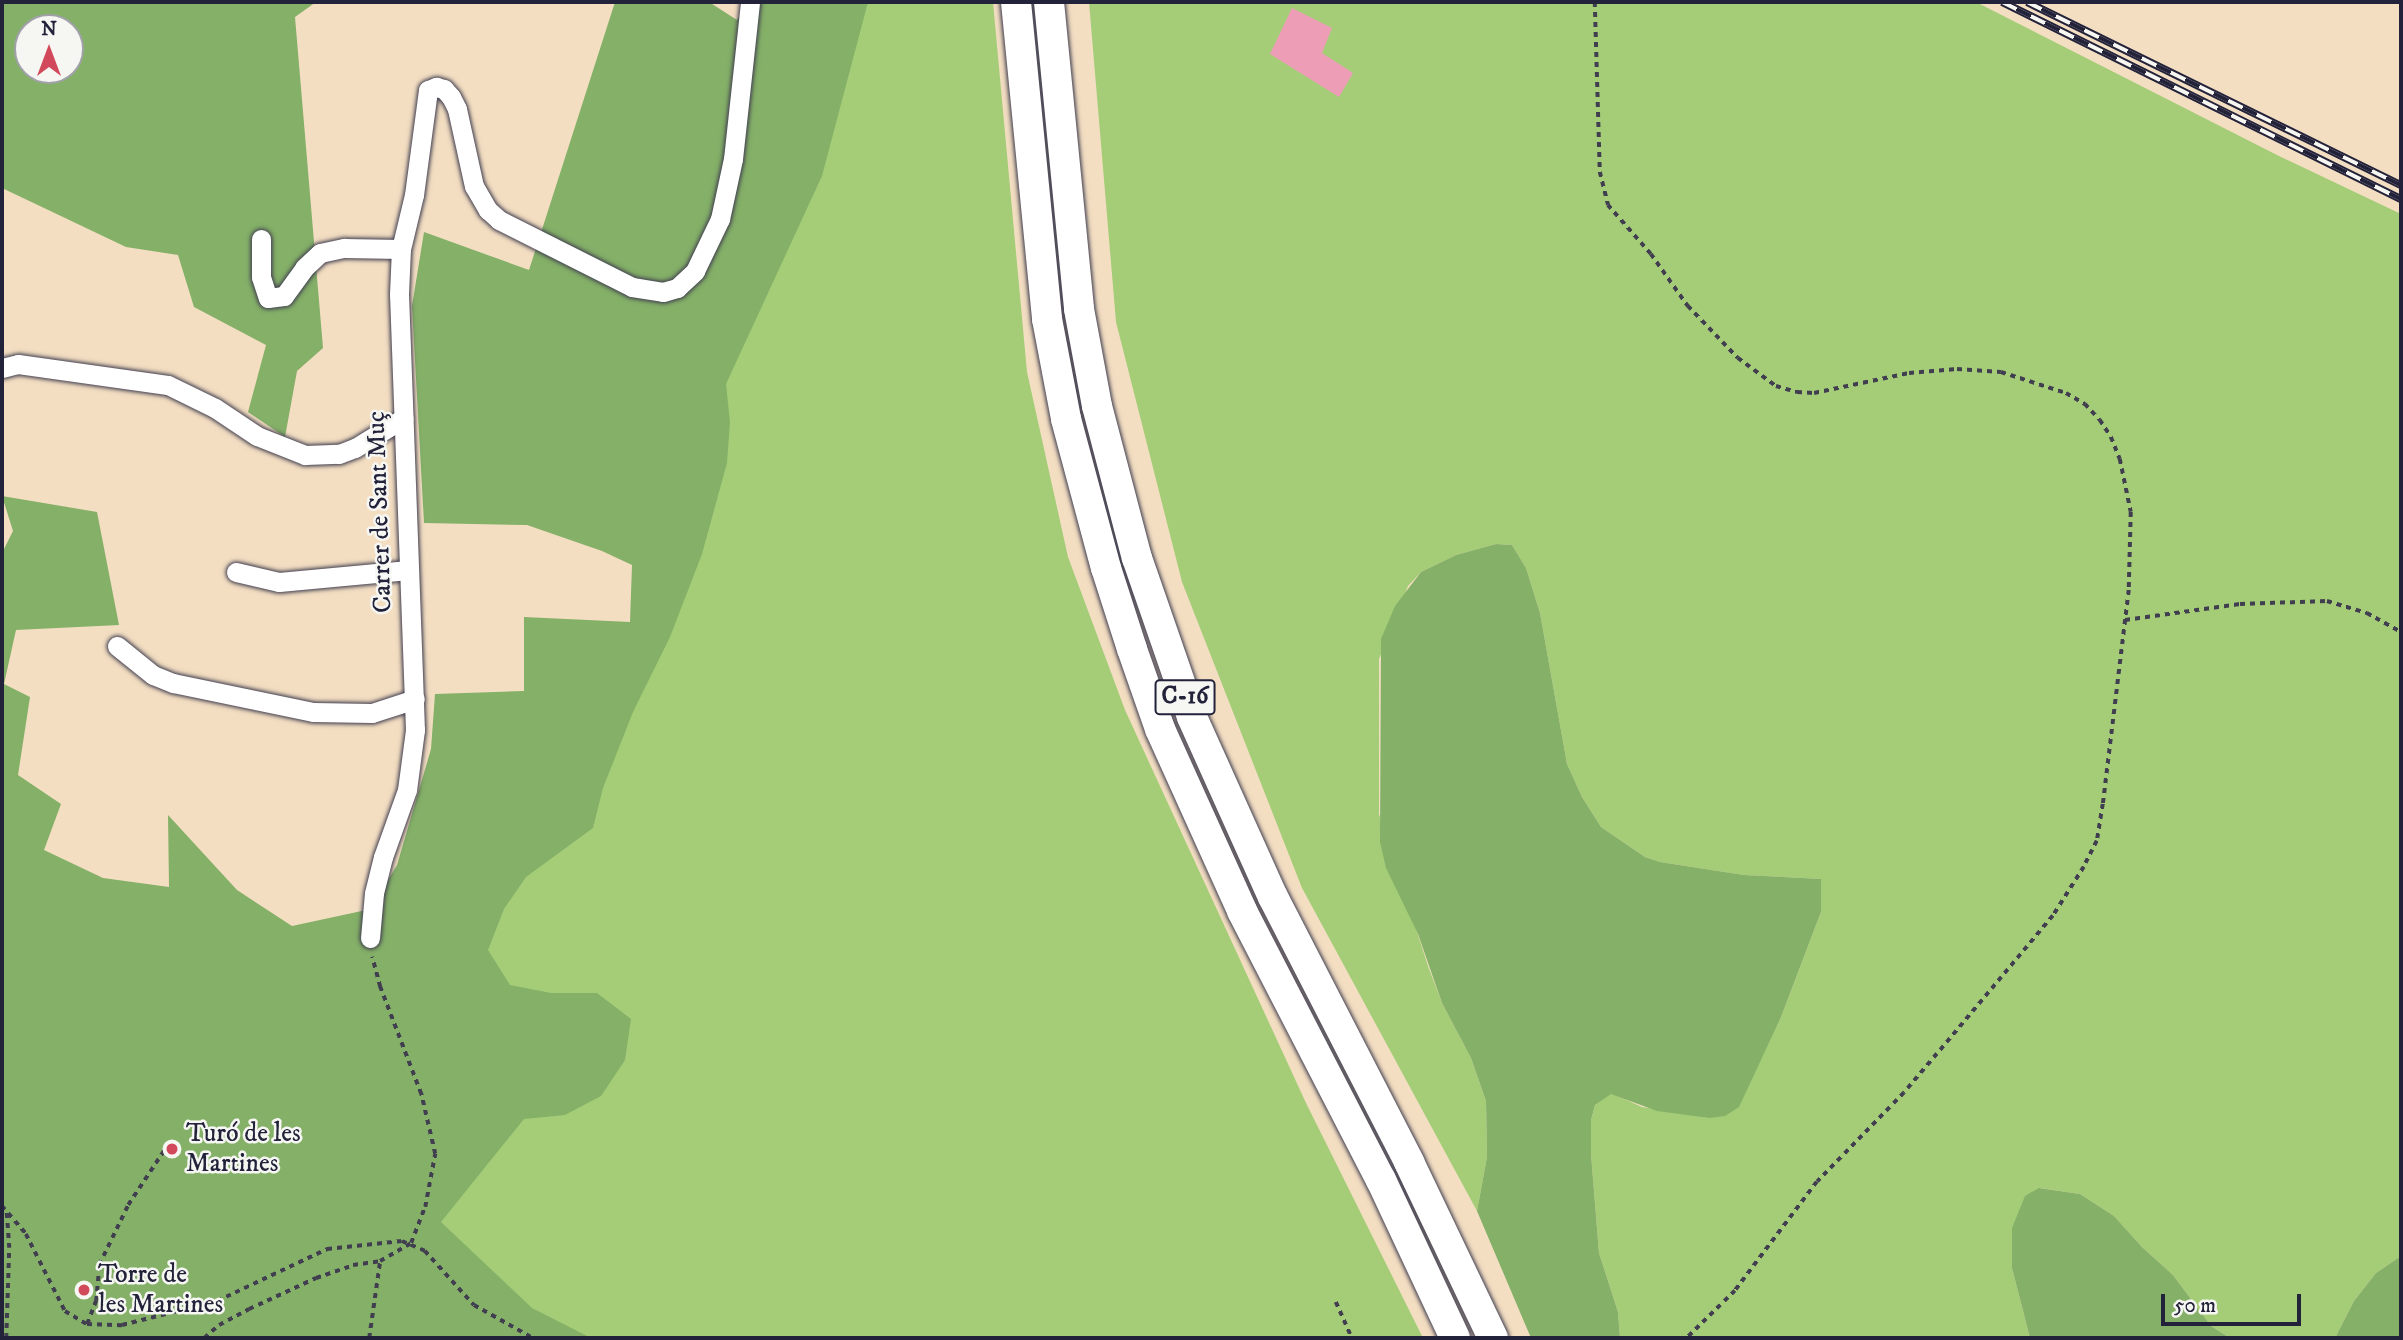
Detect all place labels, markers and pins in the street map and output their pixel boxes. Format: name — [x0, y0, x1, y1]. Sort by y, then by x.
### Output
place label: Turó de les Martines — [186, 1118, 301, 1180]
marker: Turó de les Martines — [164, 1141, 180, 1157]
place label: Torre de les Martines — [98, 1259, 223, 1320]
marker: Torre de les Martines — [76, 1282, 92, 1298]

